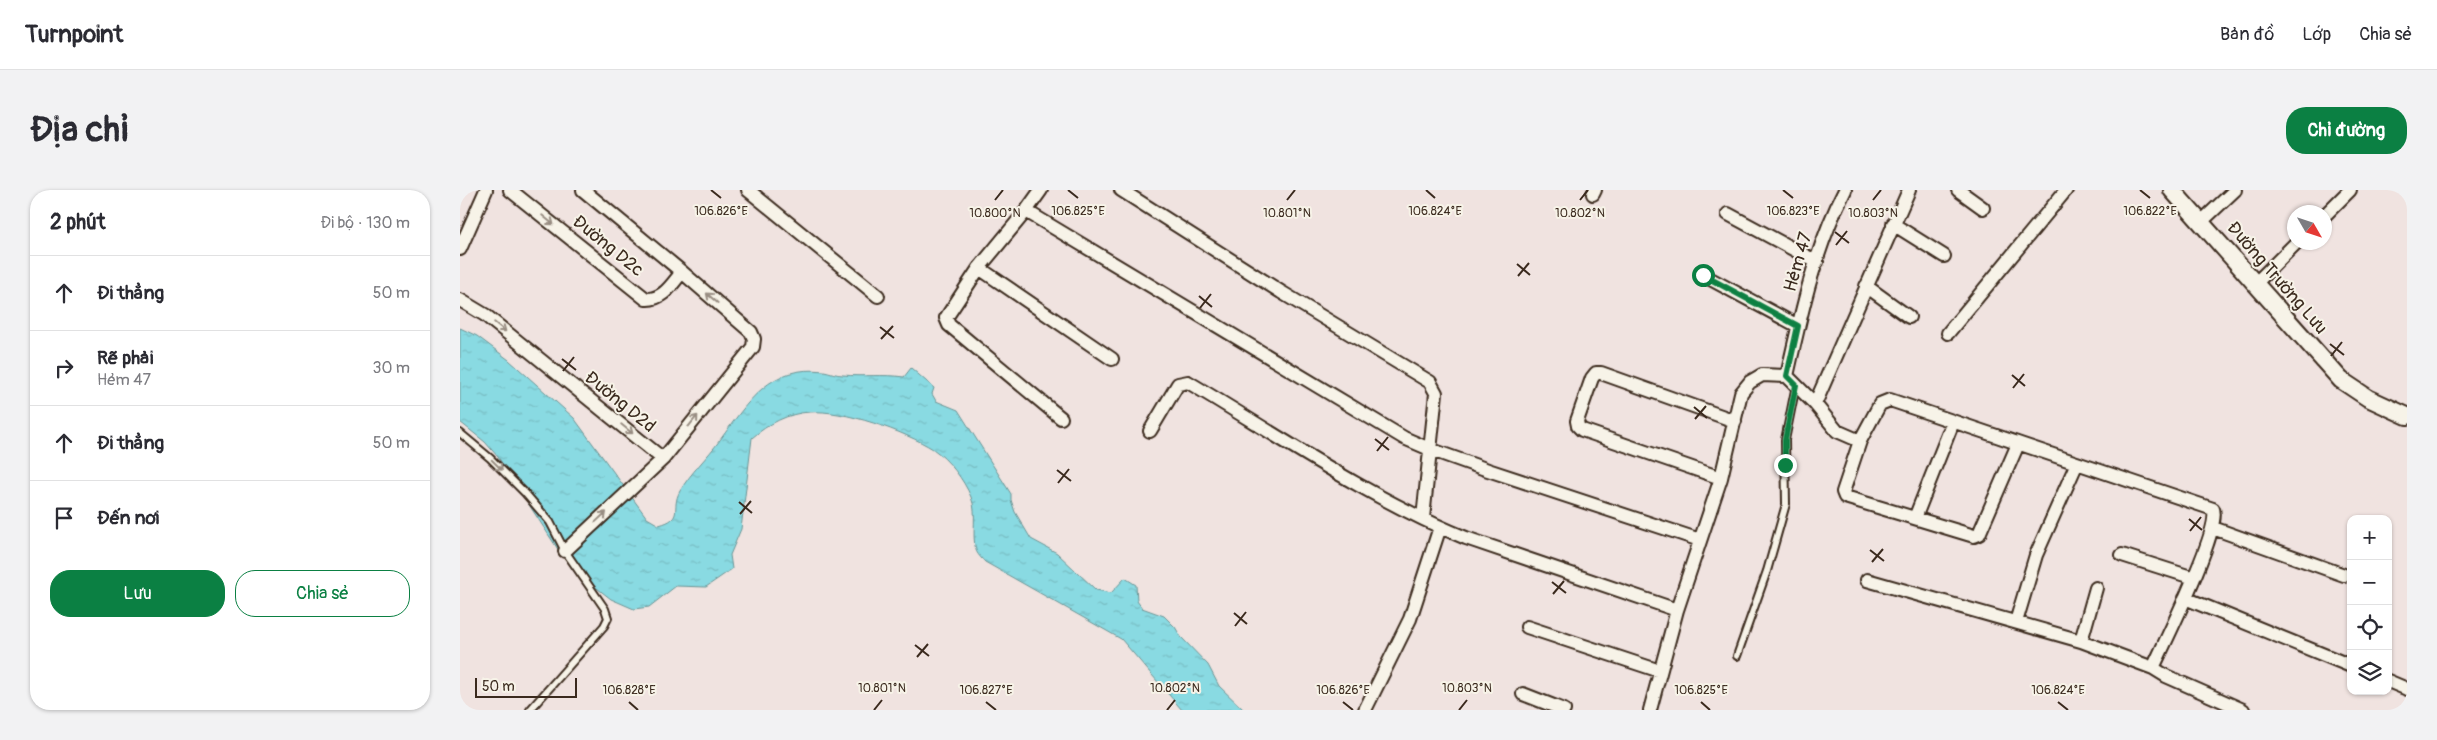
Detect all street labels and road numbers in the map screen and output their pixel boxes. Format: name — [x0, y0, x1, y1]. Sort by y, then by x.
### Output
street label: Đường D2c — [568, 210, 648, 282]
street label: Đường Trường Lưu — [2222, 217, 2332, 339]
street label: Hẻm 47 — [1779, 229, 1818, 294]
street label: Đường D2d — [580, 366, 660, 438]

